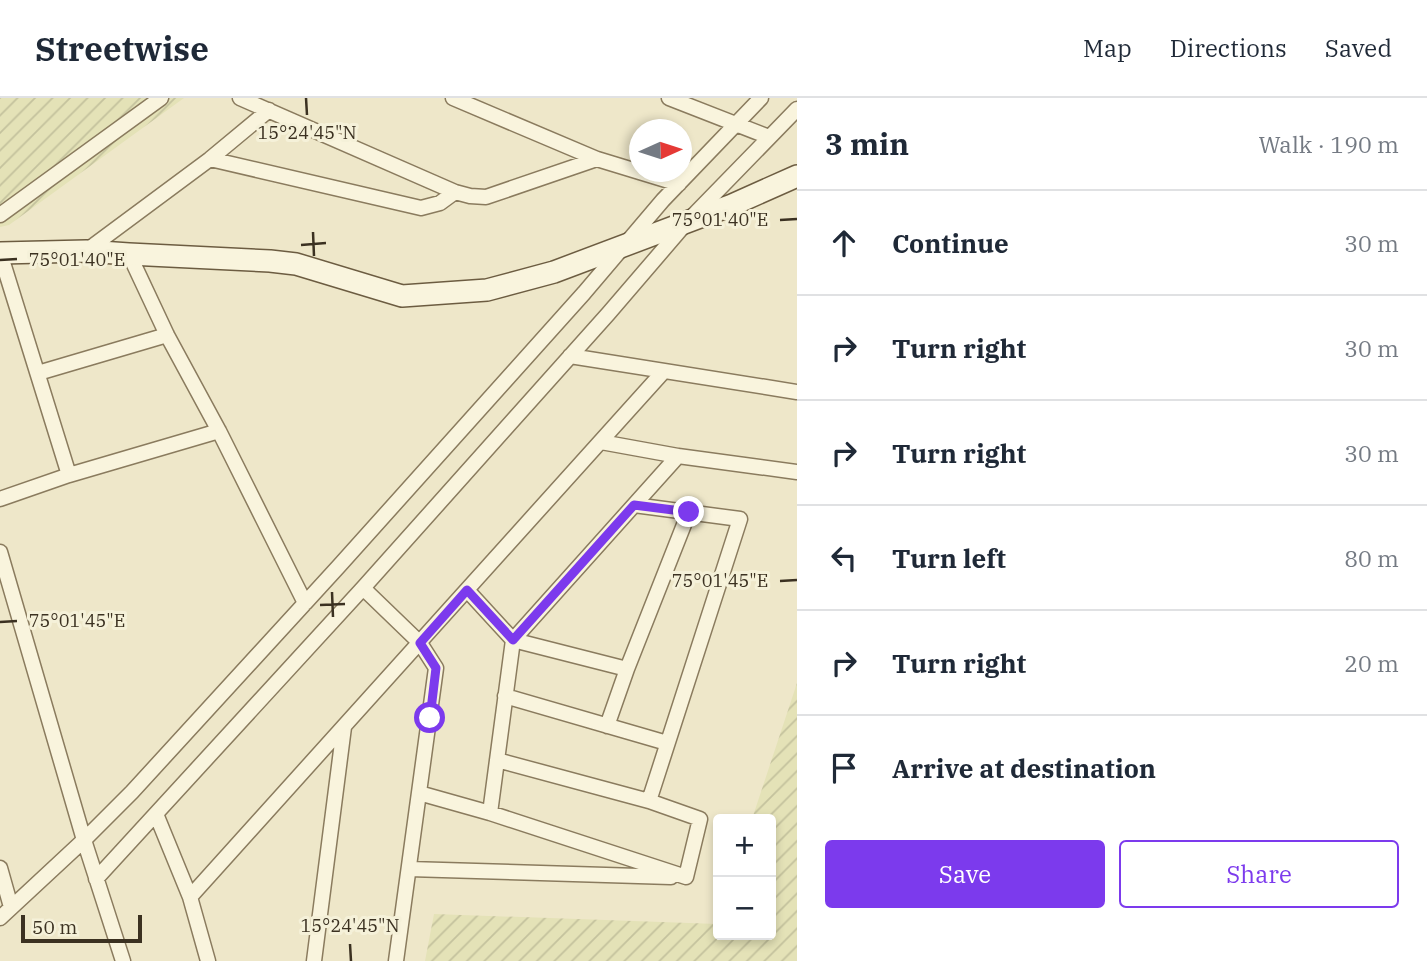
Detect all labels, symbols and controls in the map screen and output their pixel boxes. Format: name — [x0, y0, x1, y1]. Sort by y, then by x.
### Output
text: Streetwise — [35, 27, 209, 70]
text: Map — [1083, 32, 1132, 64]
text: Directions — [1170, 32, 1287, 64]
text: Saved — [1325, 32, 1392, 64]
north arrow — [629, 119, 692, 182]
text: 15°24'45"N — [258, 121, 357, 144]
text: 3 min — [825, 124, 909, 163]
text: Walk · 190 m — [1258, 129, 1399, 159]
text: 75°01'40"E — [672, 208, 768, 231]
icon: ahead — [825, 224, 863, 262]
text: Continue — [892, 226, 1009, 260]
text: 30 m — [1344, 228, 1399, 258]
text: 75°01'40"E — [29, 248, 125, 271]
icon: right — [825, 329, 863, 367]
text: Turn right — [892, 331, 1026, 365]
text: 30 m — [1344, 333, 1399, 363]
icon: right — [825, 434, 863, 472]
text: Turn right — [892, 436, 1026, 470]
text: 30 m — [1344, 438, 1399, 468]
route end — [673, 496, 704, 527]
icon: left — [825, 539, 863, 577]
text: Turn left — [892, 541, 1006, 575]
text: 80 m — [1344, 543, 1399, 573]
text: 75°01'45"E — [672, 569, 768, 592]
text: 75°01'45"E — [29, 609, 125, 632]
icon: right — [825, 644, 863, 682]
text: Turn right — [892, 646, 1026, 680]
text: 20 m — [1344, 648, 1399, 678]
route start — [414, 702, 445, 733]
icon: arrive — [825, 749, 863, 787]
text: Arrive at destination — [892, 751, 1156, 785]
map controls — [713, 814, 776, 940]
button: + — [713, 814, 776, 877]
button: Save — [825, 840, 1105, 908]
button: Share — [1119, 840, 1399, 908]
button: − — [713, 877, 776, 940]
scale bar — [21, 912, 142, 944]
text: 15°24'45"N — [301, 914, 400, 937]
text: 50 m — [32, 915, 77, 939]

